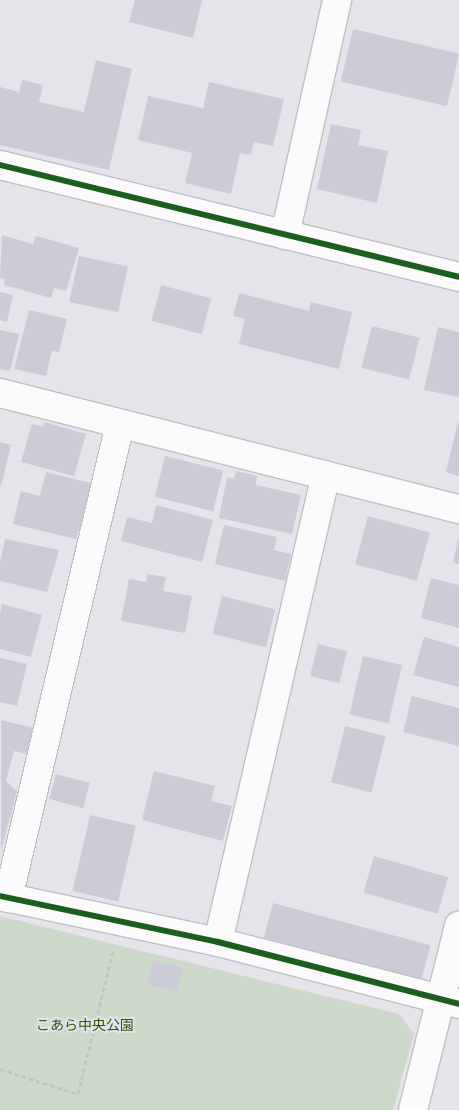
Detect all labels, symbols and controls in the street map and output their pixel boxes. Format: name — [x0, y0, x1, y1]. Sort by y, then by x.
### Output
park label: こあら中央公園 — [36, 1017, 134, 1033]

